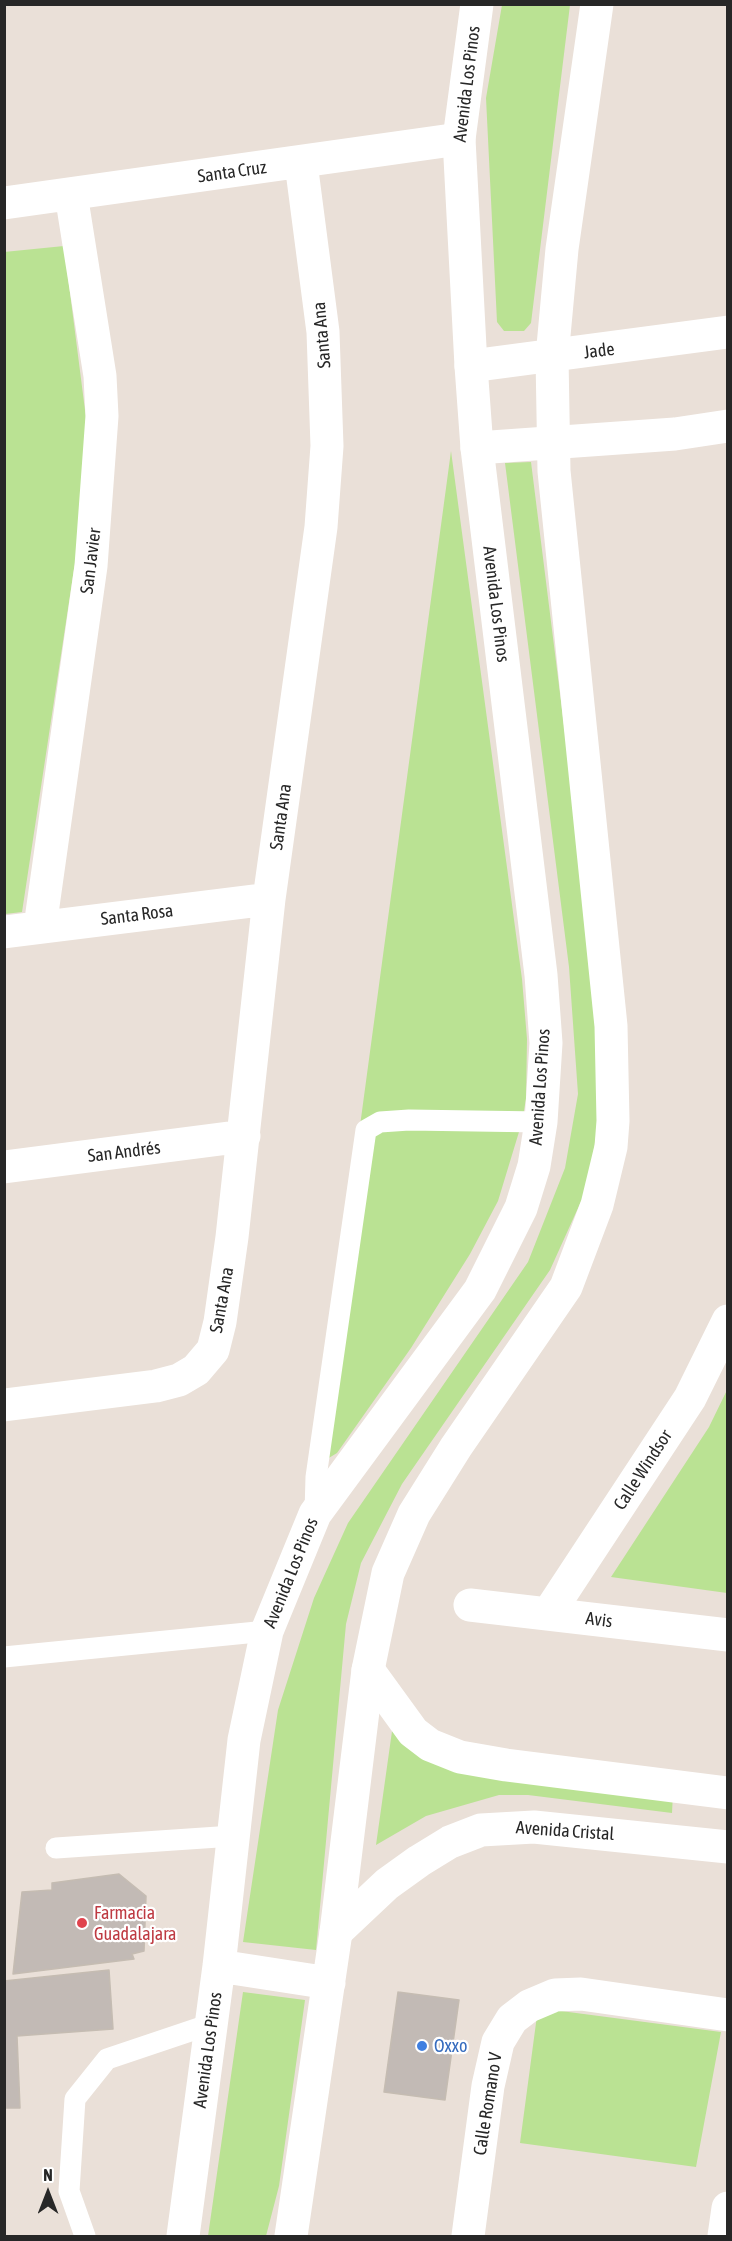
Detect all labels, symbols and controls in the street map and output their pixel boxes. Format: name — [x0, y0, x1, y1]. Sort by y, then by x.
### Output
street label: Avenida Los Pinos — [449, 25, 485, 143]
street label: Santa Cruz — [196, 156, 268, 188]
street label: Santa Ana — [308, 301, 336, 369]
street label: Jade — [582, 338, 616, 364]
street label: San Javier — [76, 527, 106, 595]
street label: Avenida Los Pinos — [478, 545, 514, 663]
street label: Santa Ana — [266, 783, 296, 851]
street label: Santa Rosa — [100, 900, 174, 930]
street label: Avenida Los Pinos — [525, 1028, 555, 1146]
street label: San Andrés — [86, 1137, 162, 1167]
street label: Santa Ana — [206, 1265, 238, 1335]
street label: Calle Windsor — [609, 1426, 677, 1514]
street label: Avenida Los Pinos — [259, 1515, 323, 1631]
street label: Avis — [584, 1608, 614, 1632]
street label: Avenida Cristal — [515, 1817, 615, 1845]
place label: Farmacia Guadalajara — [94, 1902, 176, 1944]
marker: Farmacia Guadalajara — [75, 1916, 89, 1930]
street label: Avenida Los Pinos — [189, 1991, 227, 2109]
place label: Oxxo — [434, 2035, 467, 2057]
marker: Oxxo — [415, 2039, 429, 2053]
street label: Calle Romano V — [469, 2051, 507, 2157]
north arrow — [18, 2163, 78, 2223]
text: N — [43, 2166, 53, 2184]

